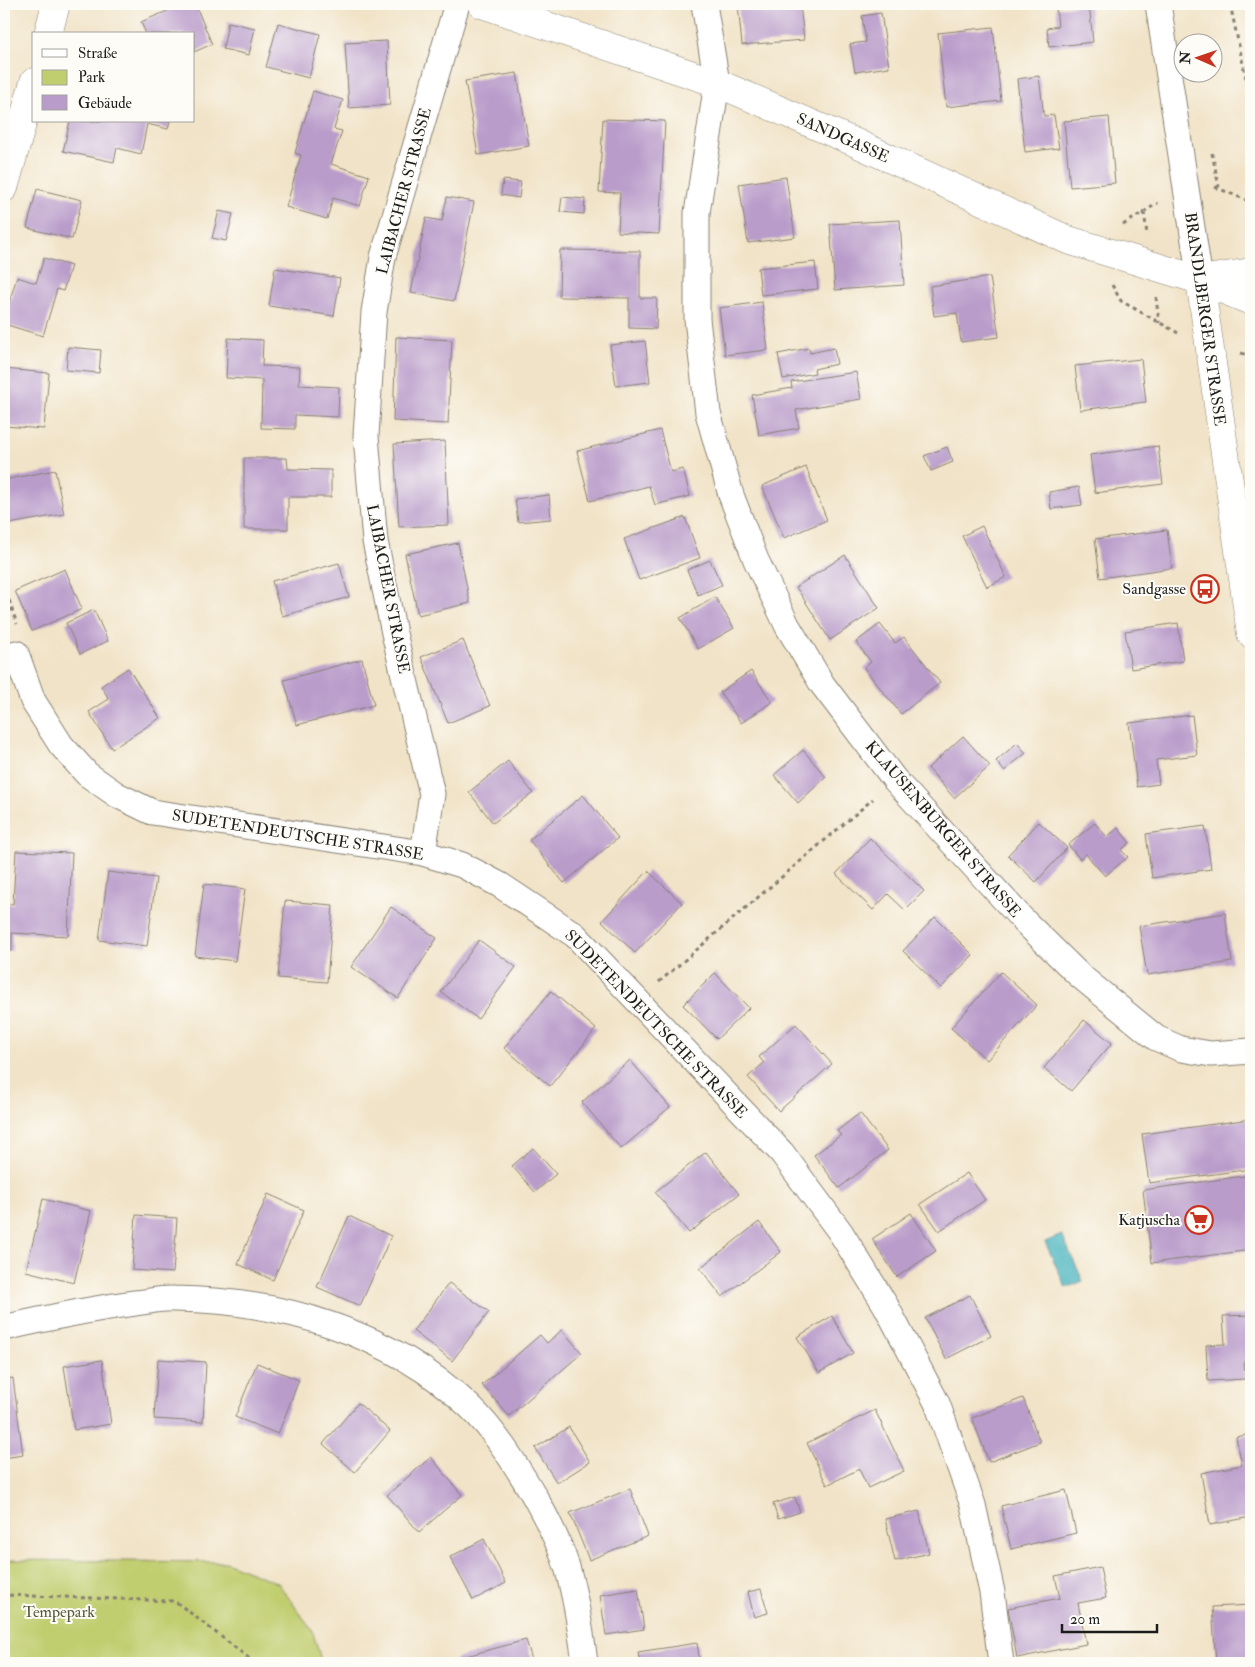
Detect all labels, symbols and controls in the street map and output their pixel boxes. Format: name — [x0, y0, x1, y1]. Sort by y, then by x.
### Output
legend — [32, 32, 195, 122]
north arrow — [1172, 32, 1222, 82]
text: Straße — [78, 44, 117, 63]
text: N — [1177, 51, 1194, 65]
text: Park — [78, 68, 105, 87]
text: Gebäude — [78, 94, 132, 113]
street label: LAIBACHER STRASSE — [372, 105, 436, 277]
street label: SANDGASSE — [794, 109, 892, 167]
street label: BRANDLBERGER STRASSE — [1180, 211, 1230, 427]
street label: LAIBACHER STRASSE — [362, 503, 414, 675]
bus stop icon: Sandgasse — [1190, 574, 1220, 604]
place label: Sandgasse — [1122, 579, 1186, 599]
street label: KLAUSENBURGER STRASSE — [861, 737, 1025, 921]
street label: SUDETENDEUTSCHE STRASSE — [171, 805, 425, 865]
street label: SUDETENDEUTSCHE STRASSE — [560, 926, 752, 1122]
supermarket icon: Katjuscha — [1184, 1205, 1214, 1235]
place label: Katjuscha — [1118, 1210, 1180, 1230]
park label: Tempepark — [23, 1602, 95, 1623]
scale bar — [1062, 1602, 1158, 1634]
text: 20 m — [1070, 1610, 1100, 1629]

